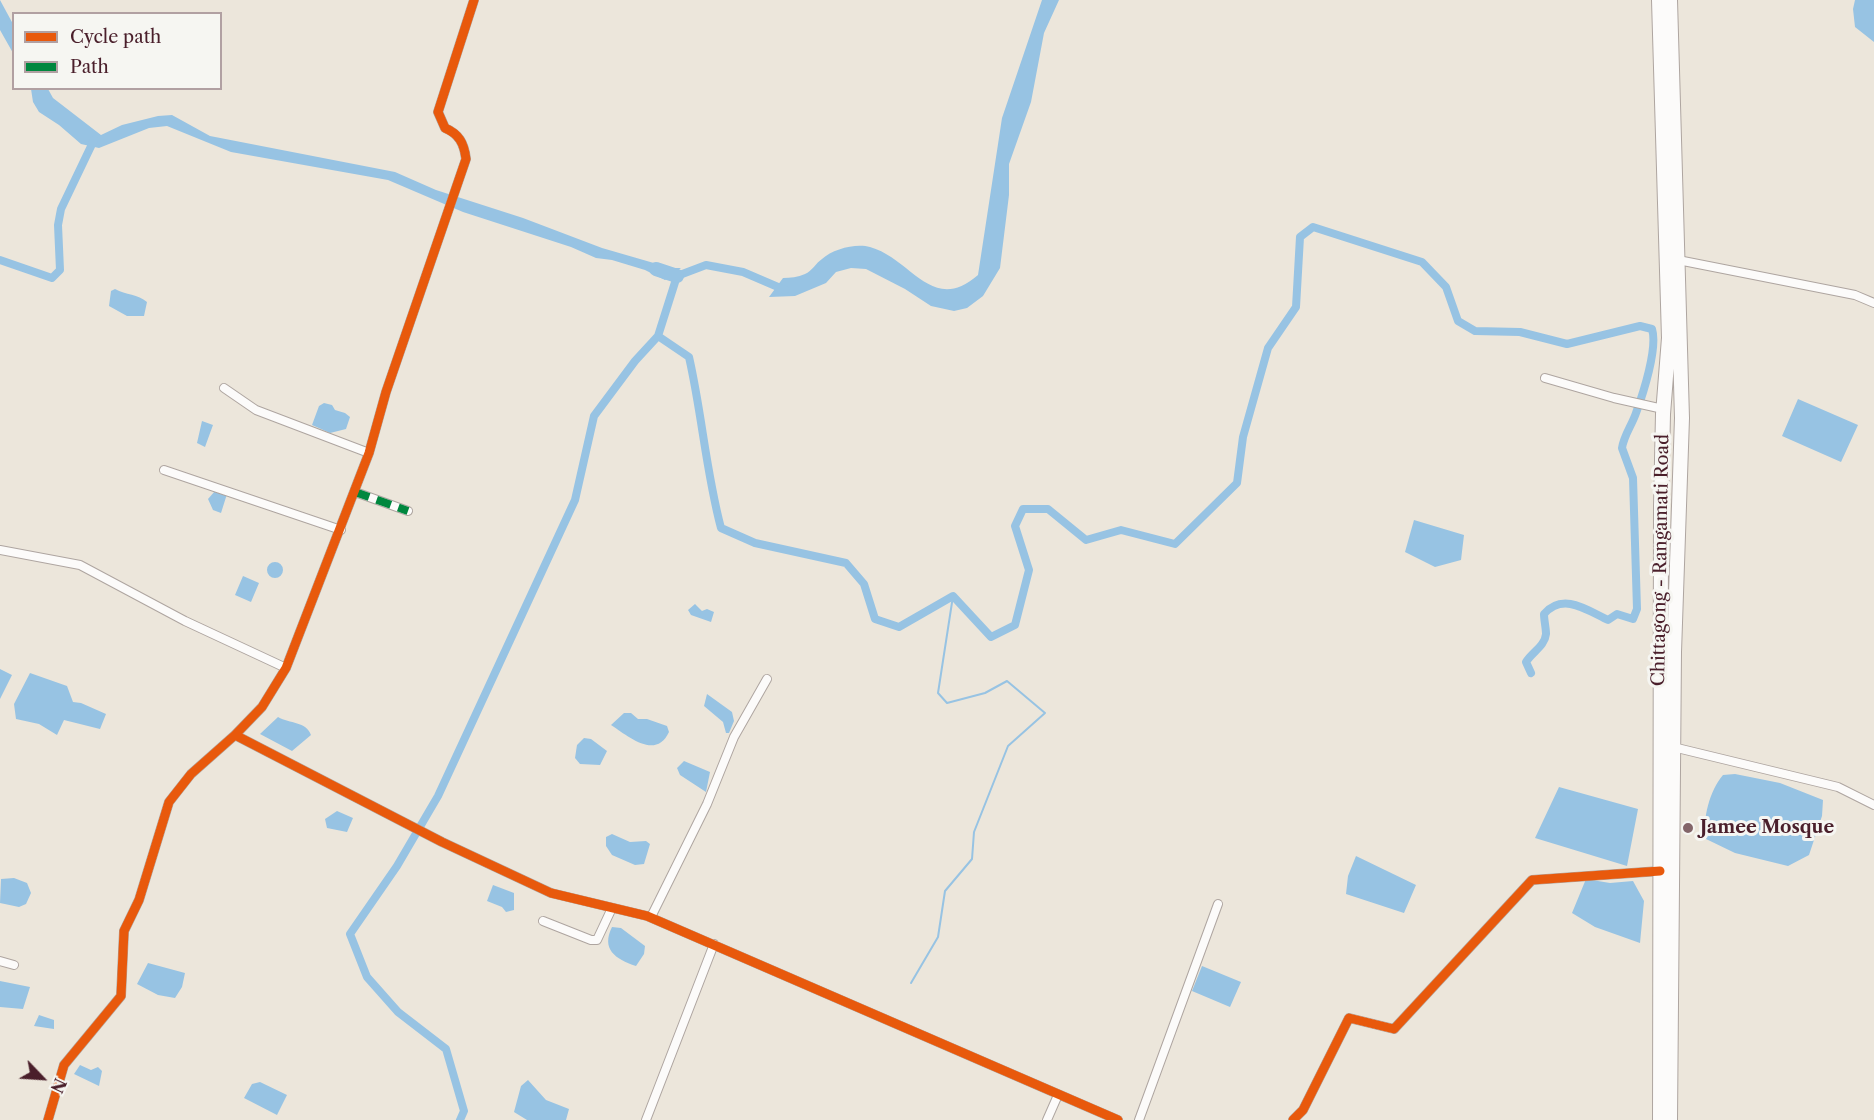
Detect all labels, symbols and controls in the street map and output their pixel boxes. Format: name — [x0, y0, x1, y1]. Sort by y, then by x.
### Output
legend — [12, 12, 222, 90]
text: Cycle path — [70, 26, 161, 48]
text: Path — [70, 56, 109, 78]
street label: Chittagong - Rangamati Road — [1648, 434, 1674, 686]
place label: Jamee Mosque — [1700, 817, 1834, 839]
marker: Jamee Mosque — [1681, 821, 1695, 835]
north arrow — [12, 1048, 72, 1108]
text: N — [46, 1075, 70, 1096]

